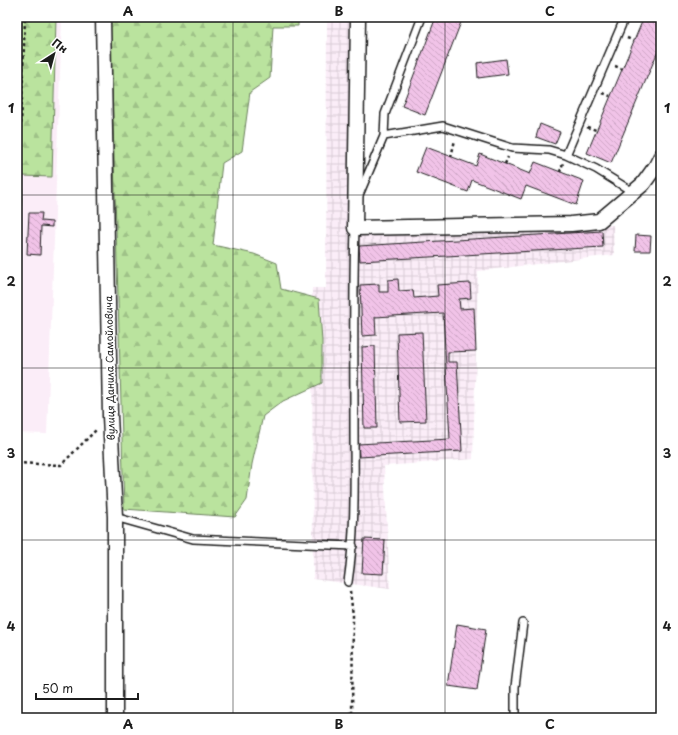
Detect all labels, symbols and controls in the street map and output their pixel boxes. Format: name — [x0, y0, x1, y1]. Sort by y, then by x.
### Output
text: A — [123, 1, 133, 20]
text: B — [335, 1, 344, 20]
text: C — [545, 1, 555, 20]
north arrow — [34, 34, 74, 74]
text: Пн — [49, 34, 72, 57]
text: 1 — [8, 98, 14, 117]
text: 1 — [664, 98, 670, 117]
text: 2 — [6, 271, 16, 290]
text: 2 — [662, 271, 672, 290]
street label: вулиця Данила Самойловича — [100, 295, 118, 440]
text: 3 — [7, 443, 16, 462]
text: 3 — [663, 443, 672, 462]
text: 4 — [7, 616, 16, 635]
text: 4 — [663, 616, 672, 635]
scale bar — [36, 675, 138, 701]
text: 50 m — [42, 679, 73, 697]
text: A — [123, 714, 133, 733]
text: B — [335, 714, 344, 733]
text: C — [545, 714, 555, 733]

